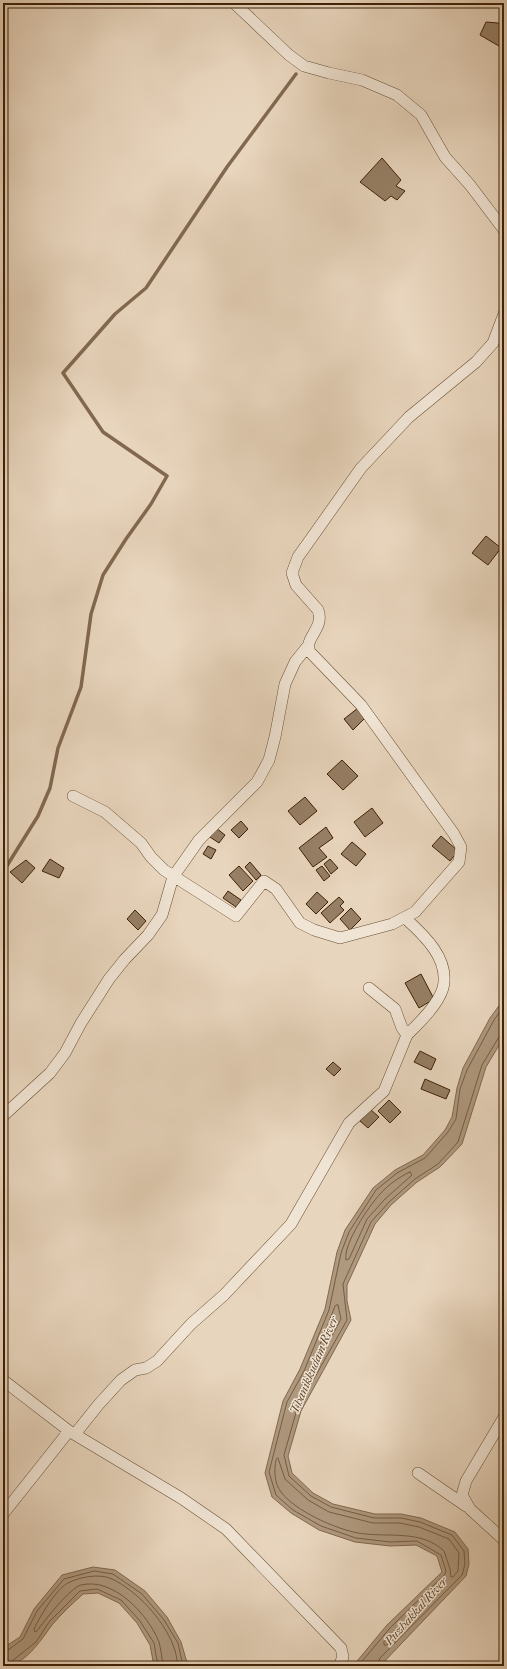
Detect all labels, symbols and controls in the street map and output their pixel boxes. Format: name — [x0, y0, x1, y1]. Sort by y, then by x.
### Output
water label: Thanikkudam River — [287, 1313, 341, 1416]
water label: Puzhakkal River — [381, 1573, 451, 1649]

